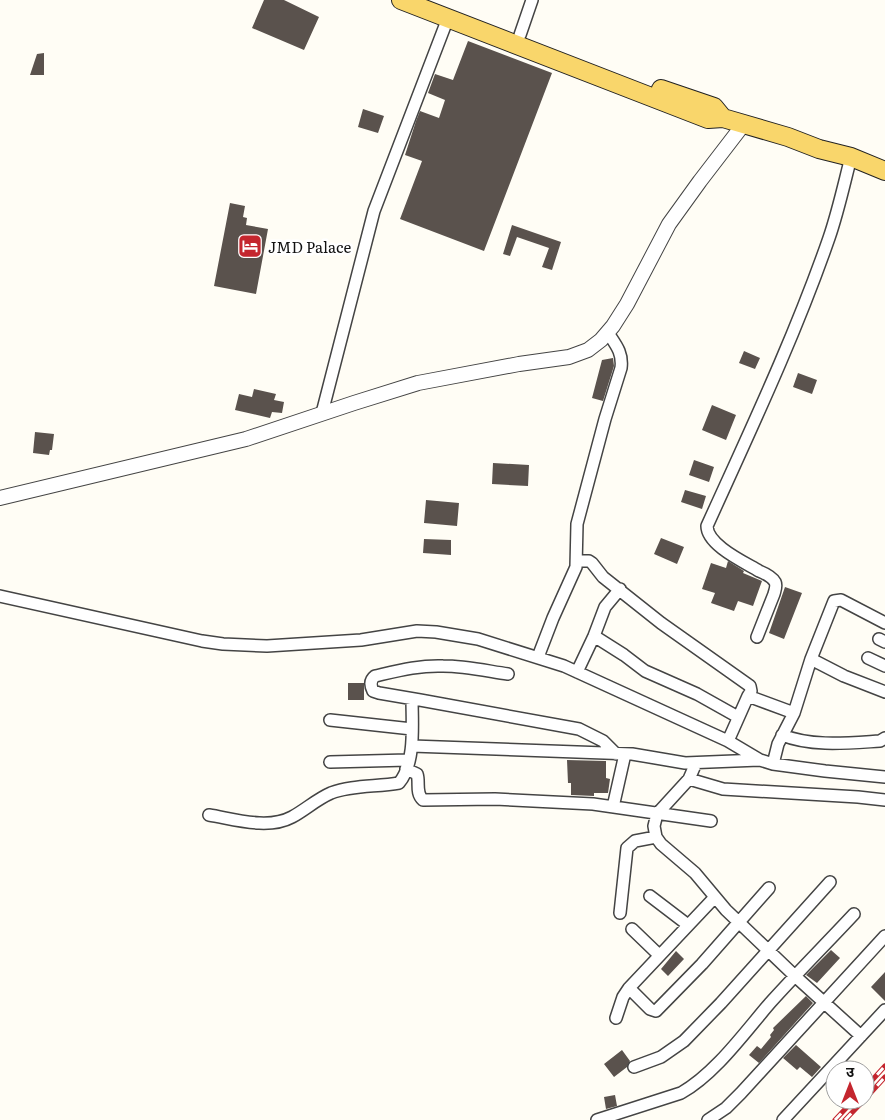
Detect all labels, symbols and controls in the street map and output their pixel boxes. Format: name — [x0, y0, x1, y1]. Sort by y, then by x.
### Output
hotel icon: JMD Palace — [237, 233, 263, 259]
place label: JMD Palace — [268, 235, 351, 258]
north arrow — [825, 1060, 875, 1110]
text: उ — [846, 1061, 855, 1081]

